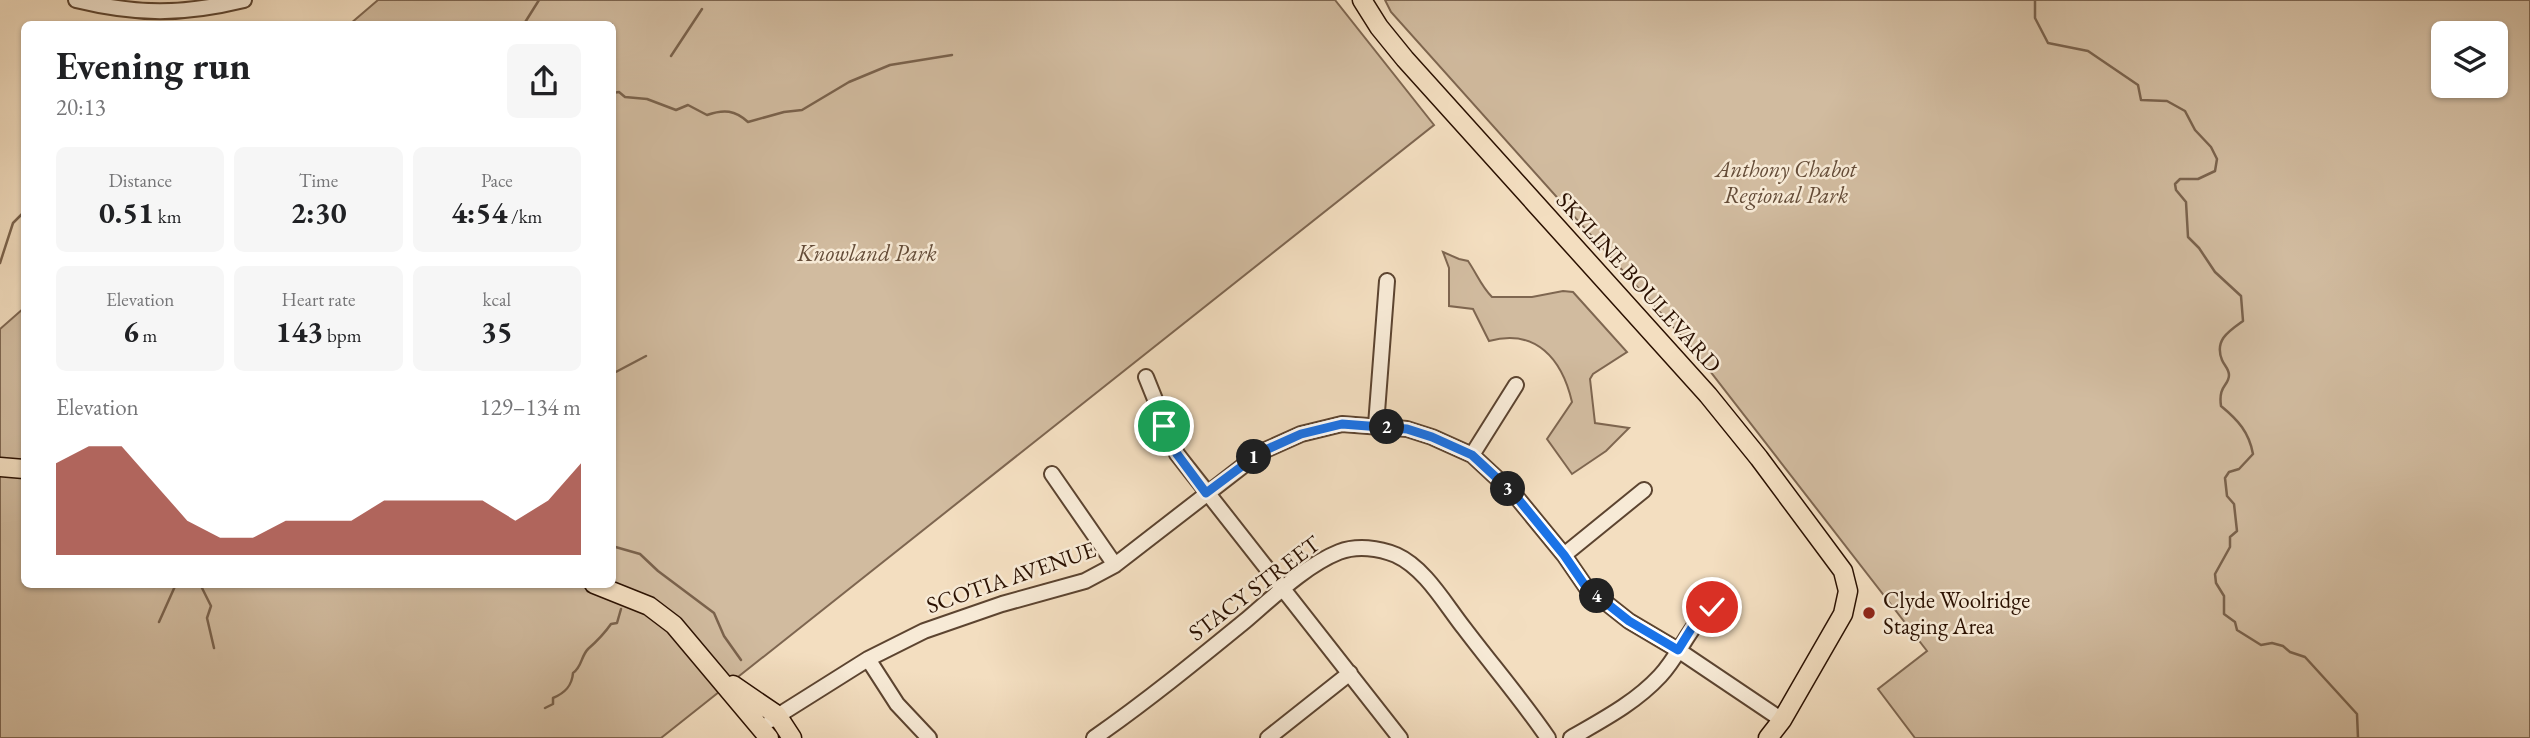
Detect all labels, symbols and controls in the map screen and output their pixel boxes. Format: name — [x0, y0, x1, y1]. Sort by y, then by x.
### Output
map controls — [2431, 21, 2508, 98]
button: layers — [2431, 21, 2508, 98]
text: Evening run — [56, 41, 251, 90]
button: share — [507, 44, 581, 118]
text: 20:13 — [56, 92, 106, 122]
park label: Anthony Chabot Regional Park — [1714, 154, 1858, 210]
text: Distance — [108, 168, 172, 193]
text: Time — [299, 168, 338, 193]
text: Pace — [481, 168, 513, 193]
street label: SKYLINE BOULEVARD — [1550, 185, 1728, 379]
text: 0.51 — [99, 193, 154, 232]
text: 2:30 — [290, 193, 347, 232]
text: 4:54 — [451, 193, 507, 232]
text: km — [154, 204, 181, 229]
text: /km — [507, 204, 542, 229]
park label: Knowland Park — [796, 238, 937, 268]
text: Elevation — [106, 287, 174, 312]
text: Heart rate — [282, 287, 355, 312]
text: kcal — [483, 287, 511, 312]
text: 6 — [123, 312, 139, 351]
text: 143 — [276, 312, 323, 351]
text: 35 — [481, 312, 513, 351]
text: m — [139, 323, 157, 348]
text: bpm — [323, 323, 361, 348]
text: Elevation — [56, 392, 139, 422]
text: 129–134 m — [480, 392, 581, 422]
pin — [1134, 396, 1194, 456]
icon: arrive — [1145, 407, 1183, 445]
pin: 2 — [1370, 410, 1404, 444]
text: 2 — [1381, 414, 1392, 439]
pin: 1 — [1236, 440, 1272, 475]
text: 1 — [1248, 444, 1259, 469]
pin: 3 — [1490, 472, 1526, 506]
text: 3 — [1502, 476, 1513, 501]
street label: STACY STREET — [1182, 528, 1326, 647]
street label: SCOTIA AVENUE — [922, 534, 1100, 620]
pin — [1682, 577, 1742, 637]
pin: 4 — [1580, 578, 1614, 614]
text: 4 — [1591, 583, 1602, 608]
place label: Clyde Woolridge Staging Area — [1883, 585, 2030, 641]
icon: check — [1693, 588, 1731, 626]
marker: Clyde Woolridge Staging Area — [1861, 605, 1877, 621]

